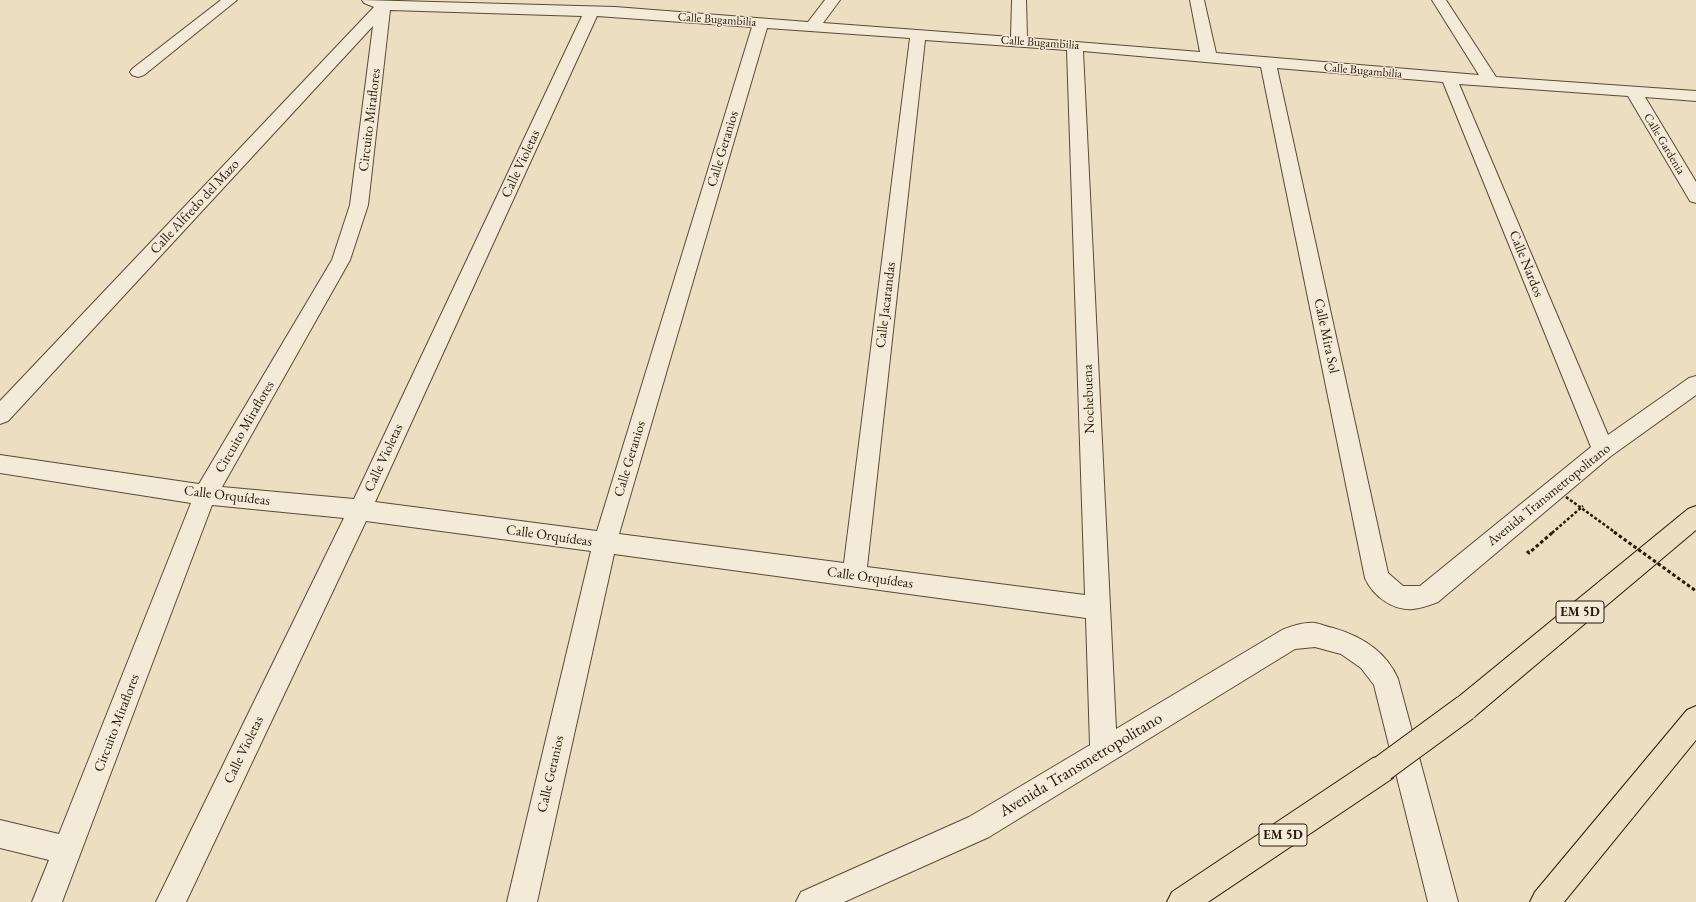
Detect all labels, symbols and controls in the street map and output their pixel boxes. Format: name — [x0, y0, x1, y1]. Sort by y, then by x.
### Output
street label: Calle Bugambilia — [677, 10, 757, 30]
street label: Calle Bugambilia — [1000, 33, 1080, 53]
street label: Calle Bugambilia — [1323, 60, 1403, 82]
street label: Circuito Miraflores — [355, 68, 385, 172]
street label: Calle Geranios — [703, 109, 743, 189]
street label: Calle Gardenia — [1640, 111, 1688, 177]
street label: Calle Violetas — [498, 127, 544, 201]
street label: Calle Alfredo del Mazo — [147, 156, 243, 258]
street label: Calle Nardos — [1505, 228, 1547, 300]
street label: Calle Jacarandas — [872, 261, 900, 349]
street label: Calle Mira Sol — [1310, 297, 1342, 375]
street label: Nochebuena — [1079, 364, 1099, 434]
street label: Circuito Miraflores — [212, 378, 278, 476]
street label: Calle Geranios — [610, 419, 650, 499]
street label: Calle Violetas — [361, 421, 407, 495]
street label: Avenida Transmetropolitano — [1484, 440, 1614, 550]
street label: Calle Orquídeas — [183, 482, 271, 510]
street label: Calle Orquídeas — [505, 522, 593, 550]
street label: Calle Orquídeas — [826, 564, 914, 592]
road number: EM 5D — [1556, 601, 1604, 623]
street label: Circuito Miraflores — [91, 672, 143, 774]
street label: Avenida Transmetropolitano — [996, 708, 1166, 822]
street label: Calle Violetas — [220, 713, 268, 787]
street label: Calle Geranios — [534, 734, 568, 814]
road number: EM 5D — [1259, 824, 1307, 846]

